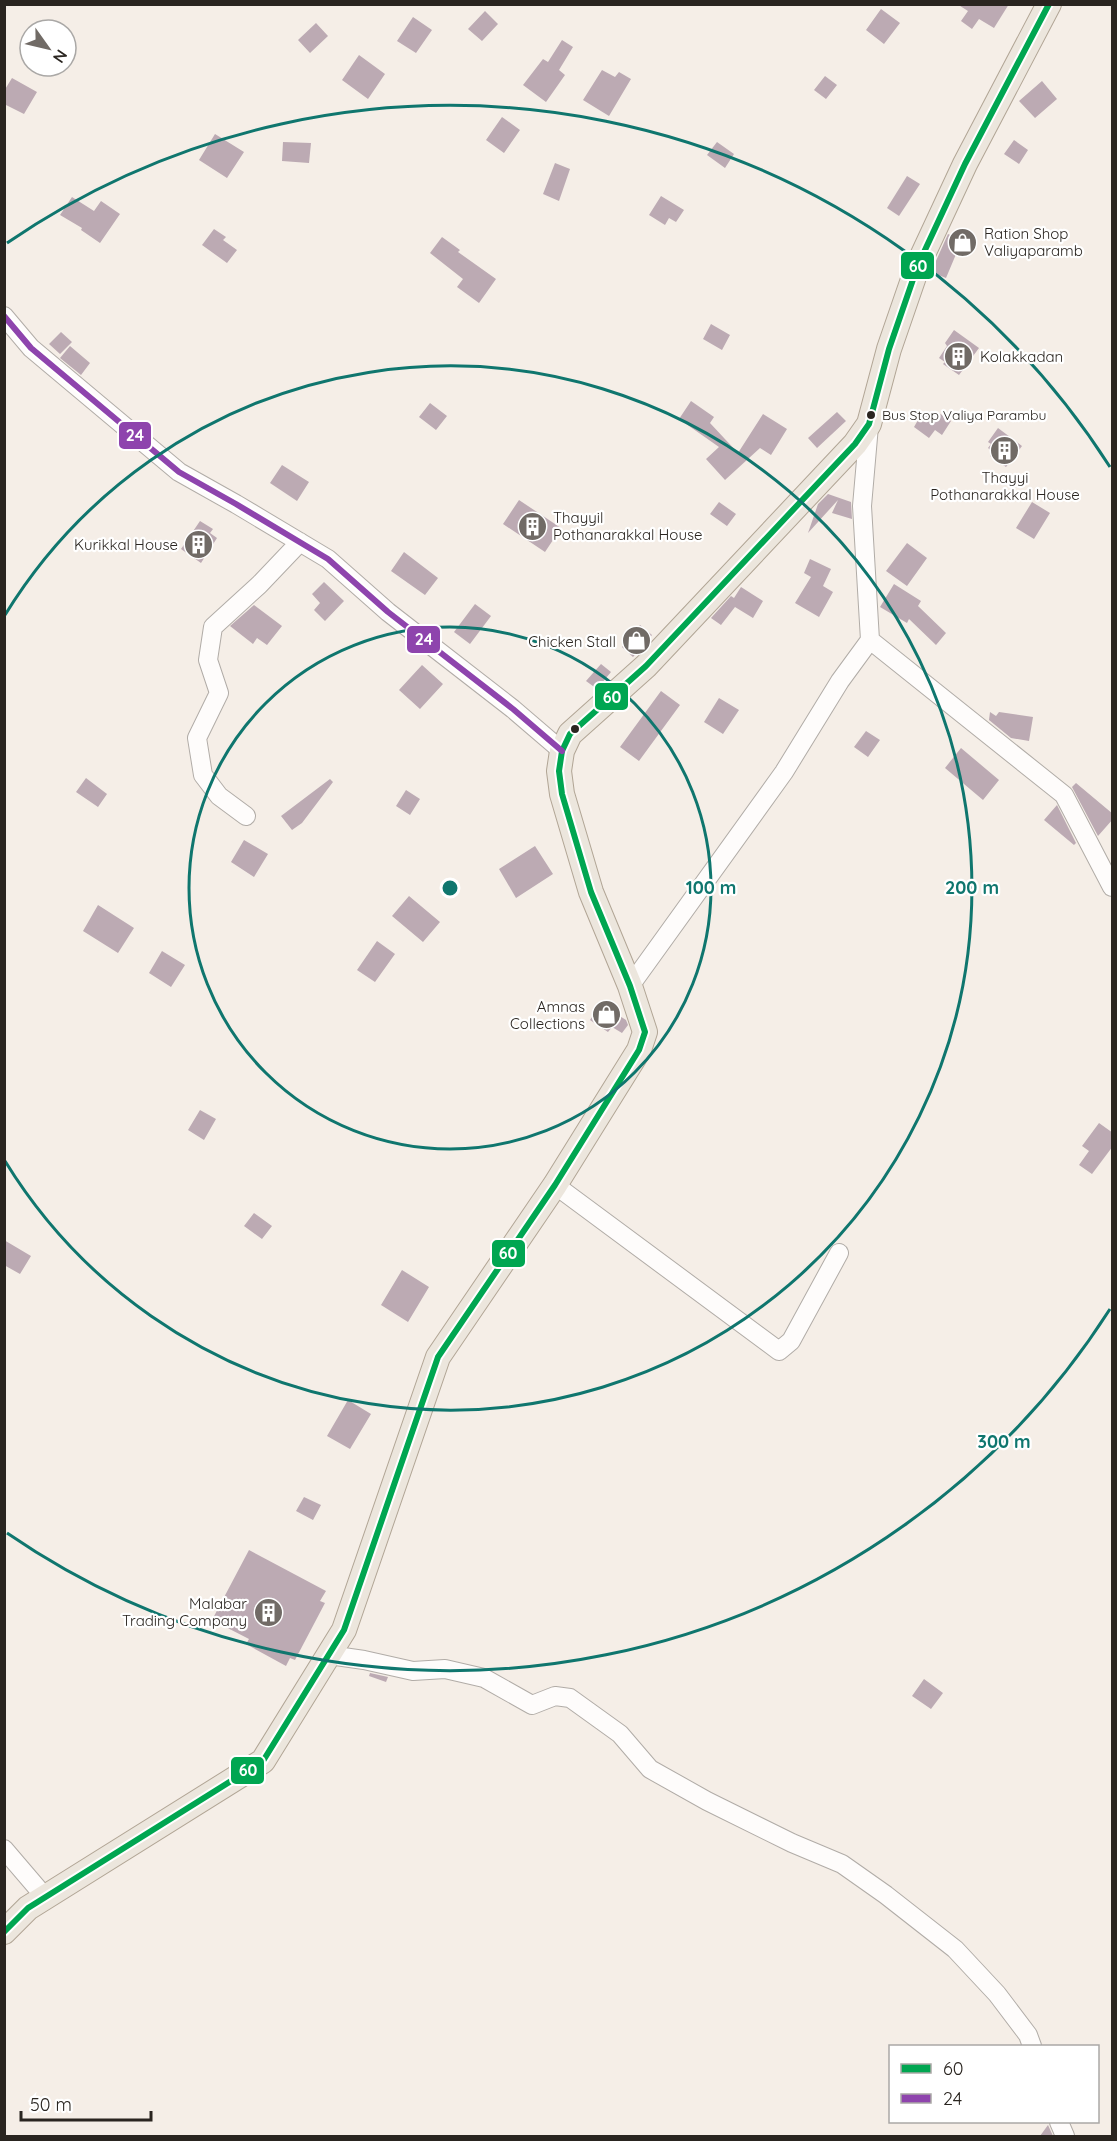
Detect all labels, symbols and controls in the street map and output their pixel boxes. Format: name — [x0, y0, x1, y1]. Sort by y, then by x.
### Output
north arrow — [18, 18, 78, 78]
text: N — [49, 46, 72, 67]
place label: Ration Shop Valiyaparamb — [984, 224, 1083, 260]
shop icon: Ration Shop Valiyaparamb — [947, 226, 979, 258]
line badge: 60 — [900, 251, 935, 280]
text: 60 — [909, 256, 928, 276]
building icon: Kolakkadan — [943, 340, 975, 372]
place label: Kolakkadan — [980, 347, 1063, 366]
place label: Bus Stop Valiya Parambu — [882, 406, 1047, 424]
marker: Bus Stop Valiya Parambu — [865, 409, 877, 421]
line badge: 24 — [118, 421, 152, 450]
text: 24 — [126, 425, 145, 445]
building icon: Thayyi Pothanarakkal House — [989, 434, 1021, 466]
place label: Thayyi Pothanarakkal House — [930, 468, 1080, 504]
place label: Thayyil Pothanarakkal House — [553, 508, 702, 544]
building icon: Thayyil Pothanarakkal House — [516, 510, 548, 542]
building icon: Kurikkal House — [183, 528, 215, 560]
place label: Kurikkal House — [74, 535, 178, 554]
line badge: 24 — [406, 625, 441, 654]
shop icon: Chicken Stall — [621, 625, 653, 657]
text: 24 — [415, 629, 434, 649]
place label: Chicken Stall — [528, 632, 616, 651]
line badge: 60 — [594, 682, 629, 711]
text: 60 — [603, 687, 622, 707]
unlabelled marker — [569, 723, 581, 735]
text: 100 m — [686, 876, 736, 899]
text: 200 m — [945, 876, 999, 899]
centre of rings — [440, 878, 460, 898]
place label: Amnas Collections — [510, 997, 585, 1033]
shop icon: Amnas Collections — [590, 999, 622, 1031]
line badge: 60 — [491, 1239, 526, 1268]
text: 60 — [499, 1243, 518, 1263]
text: 300 m — [977, 1430, 1031, 1453]
place label: Malabar Trading Company — [122, 1594, 247, 1630]
building icon: Malabar Trading Company — [252, 1596, 284, 1628]
line badge: 60 — [230, 1756, 265, 1785]
text: 60 — [239, 1760, 258, 1780]
legend — [889, 2045, 1099, 2123]
text: 60 — [943, 2057, 963, 2080]
scale bar — [21, 2084, 152, 2122]
text: 24 — [943, 2087, 962, 2110]
text: 50 m — [30, 2093, 72, 2116]

